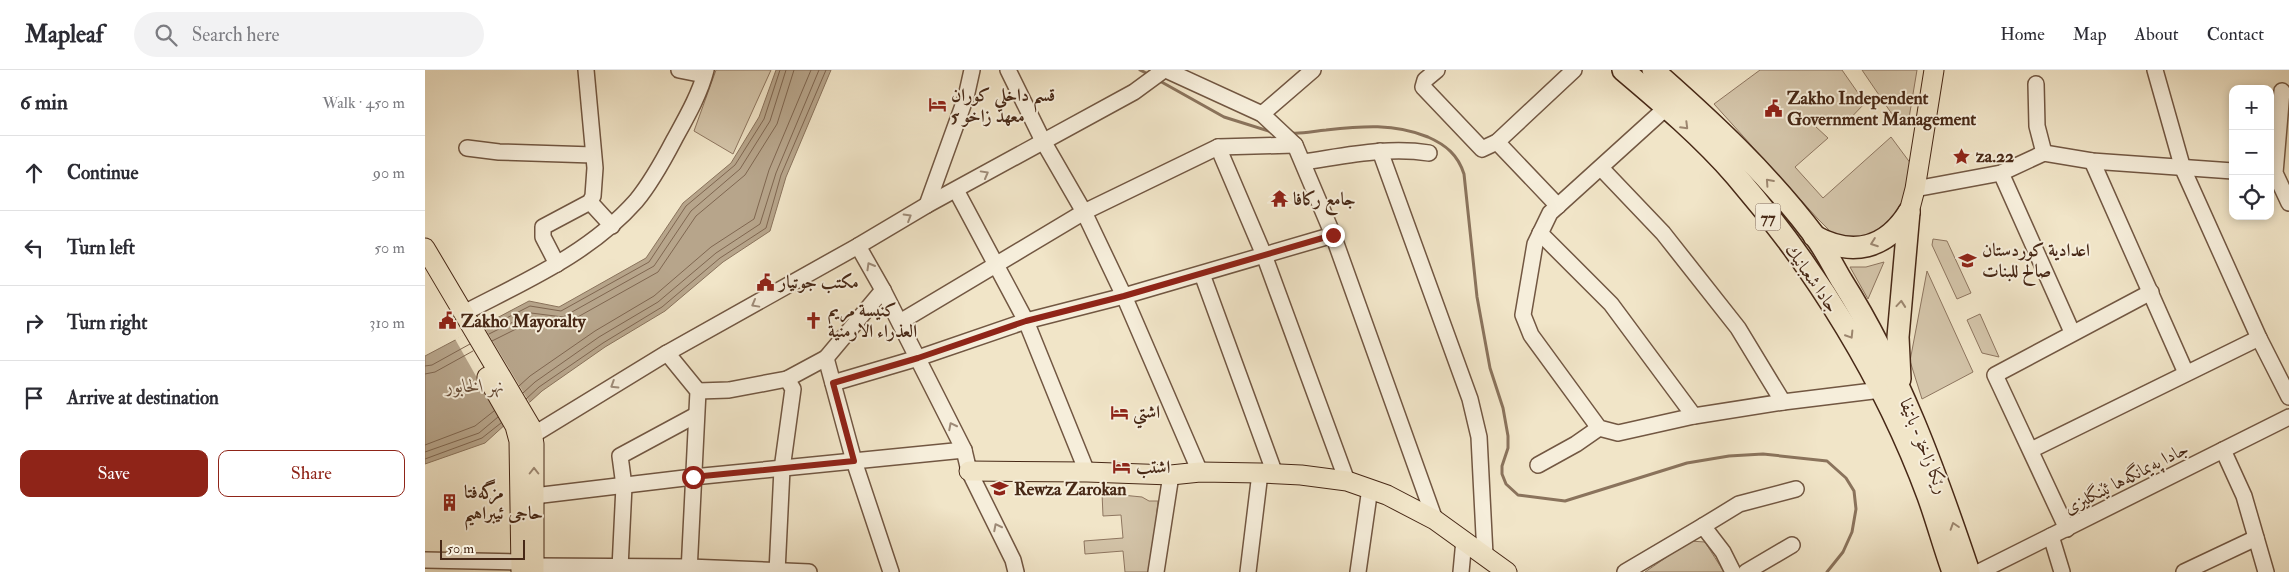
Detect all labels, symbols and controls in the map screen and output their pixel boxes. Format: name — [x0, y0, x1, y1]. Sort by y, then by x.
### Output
search box — [134, 12, 484, 57]
text: Mapleaf — [25, 19, 104, 50]
icon: search — [152, 21, 180, 49]
text: Search here — [192, 23, 279, 47]
text: Home — [2000, 23, 2045, 46]
text: Map — [2073, 23, 2107, 46]
text: About — [2135, 23, 2179, 46]
text: Contact — [2207, 23, 2264, 46]
place label: قسم داخلي كوران معهد زاخو 5 — [951, 84, 1055, 128]
map controls — [2229, 85, 2274, 220]
button: + — [2229, 85, 2274, 130]
place label: Zakho Independent Government Management — [1787, 87, 1976, 131]
text: 6 min — [20, 89, 68, 116]
text: Walk · 450 m — [322, 93, 405, 113]
hotel icon: قسم داخلي كوران معهد زاخو 5 — [927, 95, 947, 115]
public building icon: Zakho Independent Government Management — [1763, 98, 1783, 118]
one-way arrow — [1679, 120, 1688, 129]
button: − — [2229, 130, 2274, 175]
place label: za.22 — [1975, 145, 2014, 168]
place icon: za.22 — [1952, 146, 1972, 166]
icon: ahead — [20, 159, 48, 187]
text: Continue — [67, 161, 138, 185]
text: 90 m — [373, 163, 405, 183]
one-way arrow — [980, 170, 989, 180]
button: locate — [2229, 175, 2274, 220]
one-way arrow — [1766, 179, 1775, 188]
place label: جامع ركافا — [1293, 188, 1356, 216]
temple icon: جامع ركافا — [1269, 189, 1289, 209]
road number: 77 — [1755, 204, 1781, 230]
one-way arrow — [902, 213, 911, 223]
route end — [1322, 224, 1345, 247]
icon: left — [20, 234, 48, 262]
text: Turn left — [67, 236, 135, 260]
one-way arrow — [1870, 237, 1879, 247]
text: 50 m — [374, 238, 405, 258]
street label: جادا شعبانيك — [1780, 239, 1844, 317]
place label: اعدادية كوردستان صالح للبنات — [1982, 239, 2090, 286]
school or university icon: اعدادية كوردستان صالح للبنات — [1958, 250, 1978, 270]
one-way arrow — [866, 262, 876, 271]
place label: مکتب جوتیار — [777, 271, 859, 294]
public building icon: مکتب جوتیار — [755, 272, 775, 292]
one-way arrow — [751, 298, 760, 308]
place label: كنيسة مريم العذراء الارمنية — [828, 299, 917, 343]
one-way arrow — [1895, 300, 1906, 308]
icon: right — [20, 309, 48, 337]
place label: Zakho Mayoralty — [461, 310, 587, 333]
church icon: كنيسة مريم العذراء الارمنية — [804, 310, 824, 330]
text: Turn right — [67, 311, 147, 335]
public building icon: Zakho Mayoralty — [437, 311, 457, 331]
text: 310 m — [369, 313, 405, 333]
one-way arrow — [1844, 329, 1854, 338]
water label: نهر الخابور — [444, 374, 504, 398]
one-way arrow — [611, 379, 620, 389]
icon: arrive — [20, 384, 48, 412]
text: Arrive at destination — [67, 386, 219, 410]
street label: رێکا زاخۆ - باتیفا — [1894, 395, 1953, 497]
place label: اشتي — [1133, 401, 1160, 429]
hotel icon: اشتي — [1109, 402, 1129, 422]
one-way arrow — [948, 422, 958, 431]
street label: جادا په‌يمانگه‌ها ئێنگليزى — [2060, 436, 2193, 521]
button: Save — [20, 450, 208, 497]
button: Share — [218, 450, 405, 497]
place label: اشتب — [1136, 456, 1171, 479]
hotel icon: اشتب — [1112, 457, 1132, 477]
route start — [682, 466, 705, 489]
one-way arrow — [529, 467, 539, 474]
place label: Rewza Zarokan — [1014, 478, 1127, 501]
place label: مزگه‌فتا حاجى ئيبراهيم — [464, 479, 543, 531]
school or university icon: Rewza Zarokan — [990, 479, 1010, 499]
building icon: مزگه‌فتا حاجى ئيبراهيم — [440, 492, 460, 512]
one-way arrow — [1950, 522, 1960, 530]
one-way arrow — [993, 524, 1003, 533]
scale bar — [440, 537, 525, 560]
text: 50 m — [447, 540, 474, 557]

